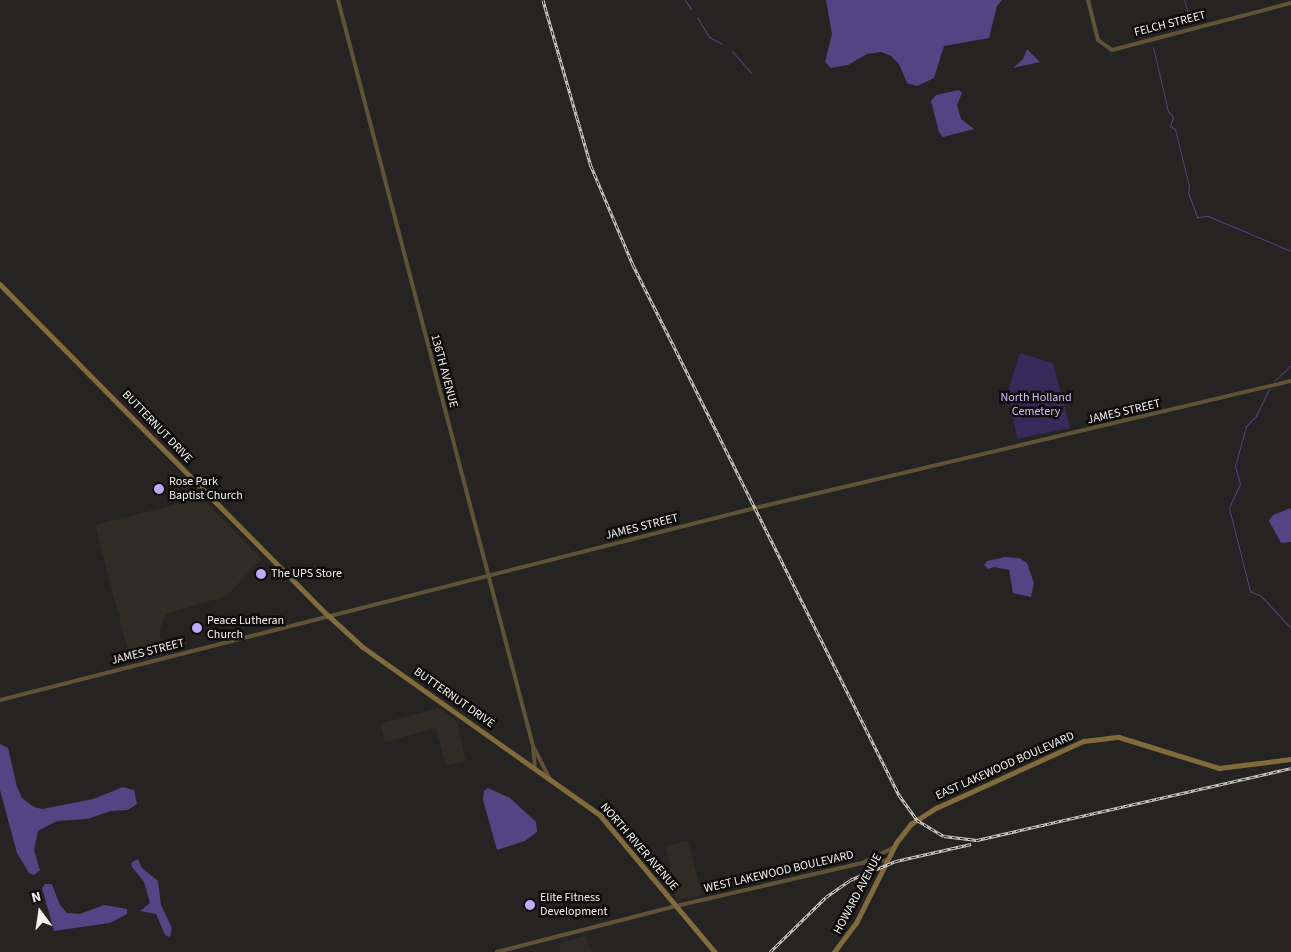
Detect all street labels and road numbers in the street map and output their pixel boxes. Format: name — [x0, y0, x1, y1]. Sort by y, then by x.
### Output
street label: FELCH STREET — [1133, 8, 1207, 40]
street label: 136TH AVENUE — [427, 333, 461, 409]
street label: BUTTERNUT DRIVE — [119, 388, 195, 466]
street label: JAMES STREET — [1086, 397, 1162, 427]
street label: JAMES STREET — [604, 511, 680, 543]
street label: JAMES STREET — [110, 636, 186, 668]
street label: BUTTERNUT DRIVE — [411, 665, 497, 731]
street label: EAST LAKEWOOD BOULEVARD — [933, 729, 1077, 803]
street label: NORTH RIVER AVENUE — [597, 800, 681, 894]
street label: WEST LAKEWOOD BOULEVARD — [703, 848, 855, 896]
street label: HOWARD AVENUE — [831, 851, 885, 937]

